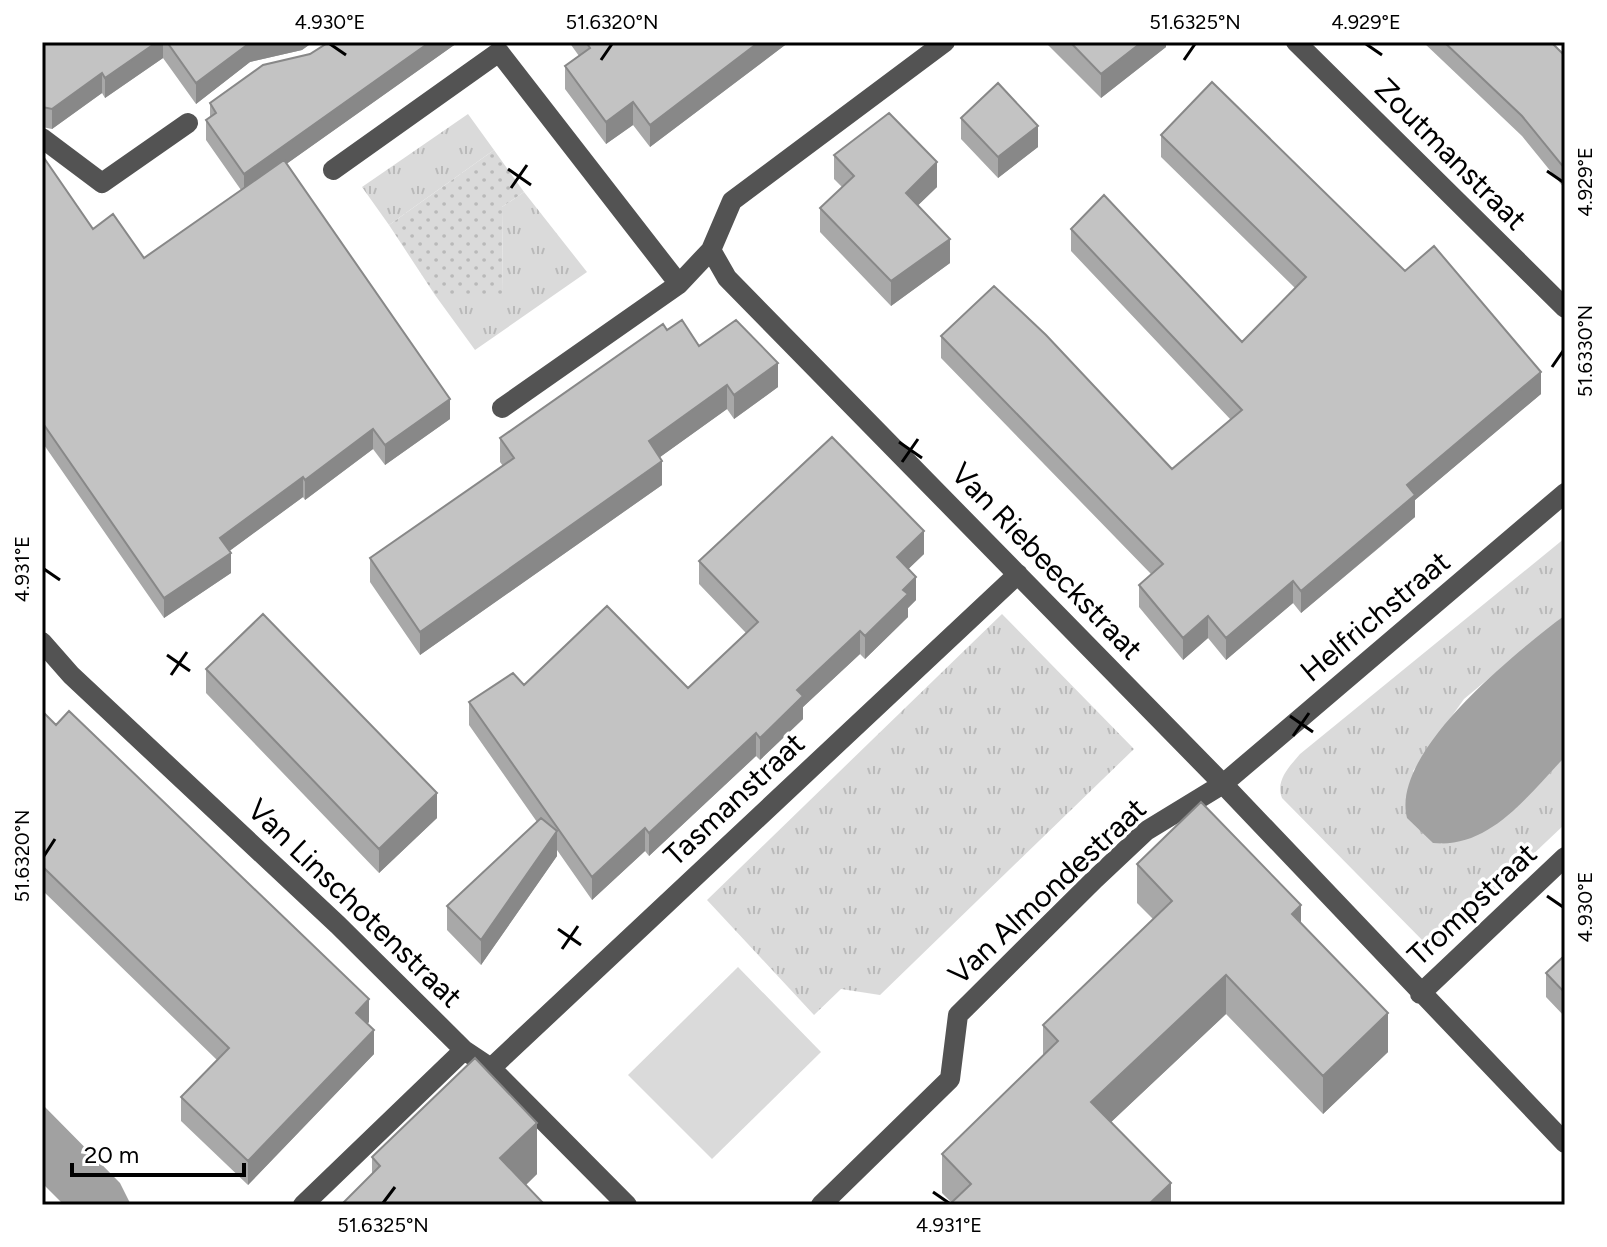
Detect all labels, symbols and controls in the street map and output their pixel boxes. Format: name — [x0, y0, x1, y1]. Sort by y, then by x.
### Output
text: 4.930°E — [295, 10, 365, 34]
text: 51.6320°N — [566, 10, 658, 34]
text: 51.6325°N — [1149, 10, 1241, 34]
text: 4.929°E — [1331, 10, 1401, 34]
street label: Zoutmanstraat — [1367, 70, 1535, 238]
text: 4.929°E — [1573, 147, 1597, 217]
text: 51.6330°N — [1573, 305, 1597, 397]
street label: Van Riebeeckstraat — [943, 455, 1151, 667]
text: 4.931°E — [10, 536, 34, 602]
street label: Helfrichstraat — [1293, 543, 1457, 689]
street label: Tasmanstraat — [656, 724, 812, 874]
street label: Van Almondestraat — [940, 790, 1154, 992]
street label: Van Linschotenstraat — [240, 791, 470, 1015]
text: 51.6320°N — [10, 810, 34, 902]
street label: Trompstraat — [1400, 835, 1544, 973]
text: 4.930°E — [1573, 872, 1597, 942]
scale bar — [72, 1127, 244, 1177]
text: 20 m — [84, 1140, 139, 1169]
text: 51.6325°N — [337, 1213, 429, 1237]
text: 4.931°E — [916, 1213, 982, 1237]

